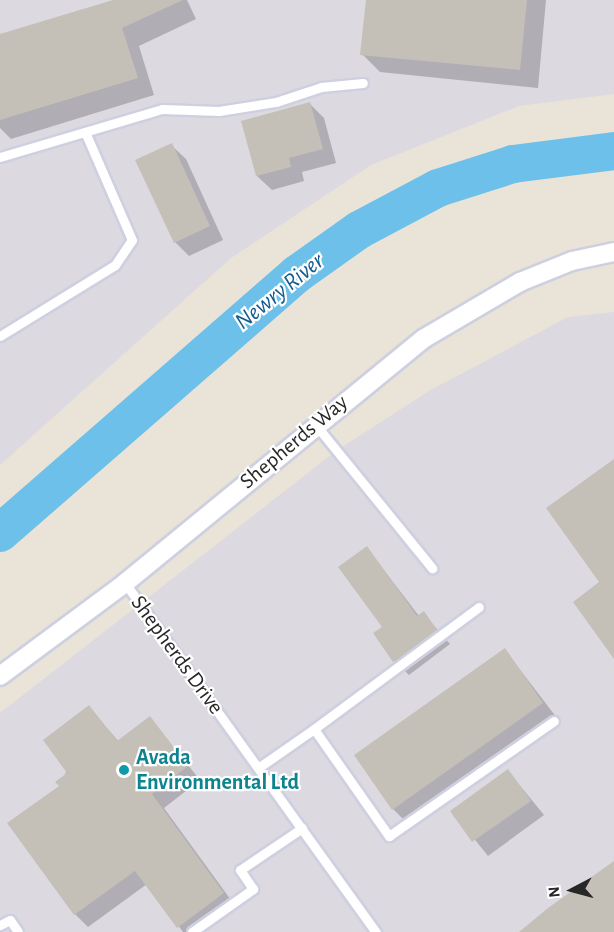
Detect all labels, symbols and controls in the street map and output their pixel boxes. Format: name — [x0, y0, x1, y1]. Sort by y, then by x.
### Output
water label: Newry River — [230, 247, 330, 337]
street label: Shepherds Way — [235, 389, 353, 495]
street label: Shepherds Drive — [125, 590, 229, 720]
place label: Avada Environmental Ltd — [136, 744, 299, 796]
marker: Avada Environmental Ltd — [117, 763, 131, 777]
north arrow — [542, 860, 602, 920]
text: N — [546, 886, 563, 898]

